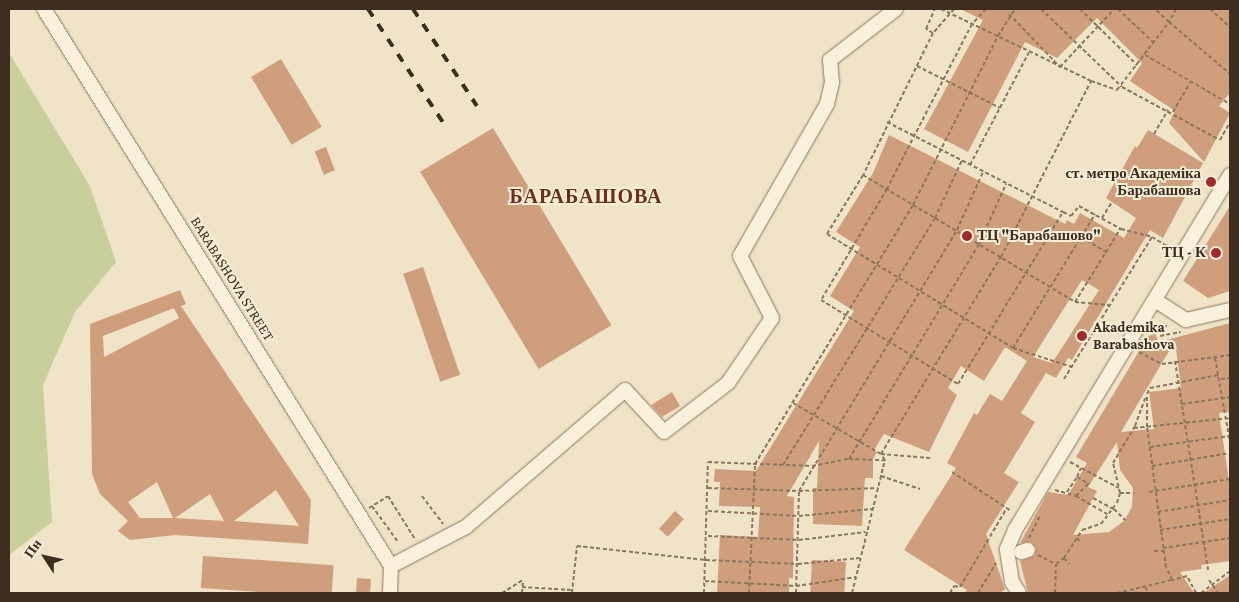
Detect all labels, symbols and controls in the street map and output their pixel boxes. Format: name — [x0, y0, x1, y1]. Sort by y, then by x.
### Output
place label: ст. метро Академіка Барабашова — [1065, 164, 1201, 199]
marker: ст. метро Академіка Барабашова — [1205, 176, 1217, 188]
district label: БАРАБАШОВА — [508, 184, 664, 208]
street label: BARABASHOVA STREET — [186, 213, 278, 345]
place label: ТЦ "Барабашово" — [977, 227, 1101, 245]
marker: ТЦ "Барабашово" — [961, 230, 973, 242]
place label: ТЦ - К — [1162, 244, 1206, 262]
marker: ТЦ - К — [1210, 247, 1222, 259]
place label: Akademіka Barabashova — [1093, 318, 1174, 353]
marker: Akademіka Barabashova — [1075, 329, 1089, 343]
north arrow — [20, 532, 70, 582]
text: Пн — [21, 536, 45, 561]

